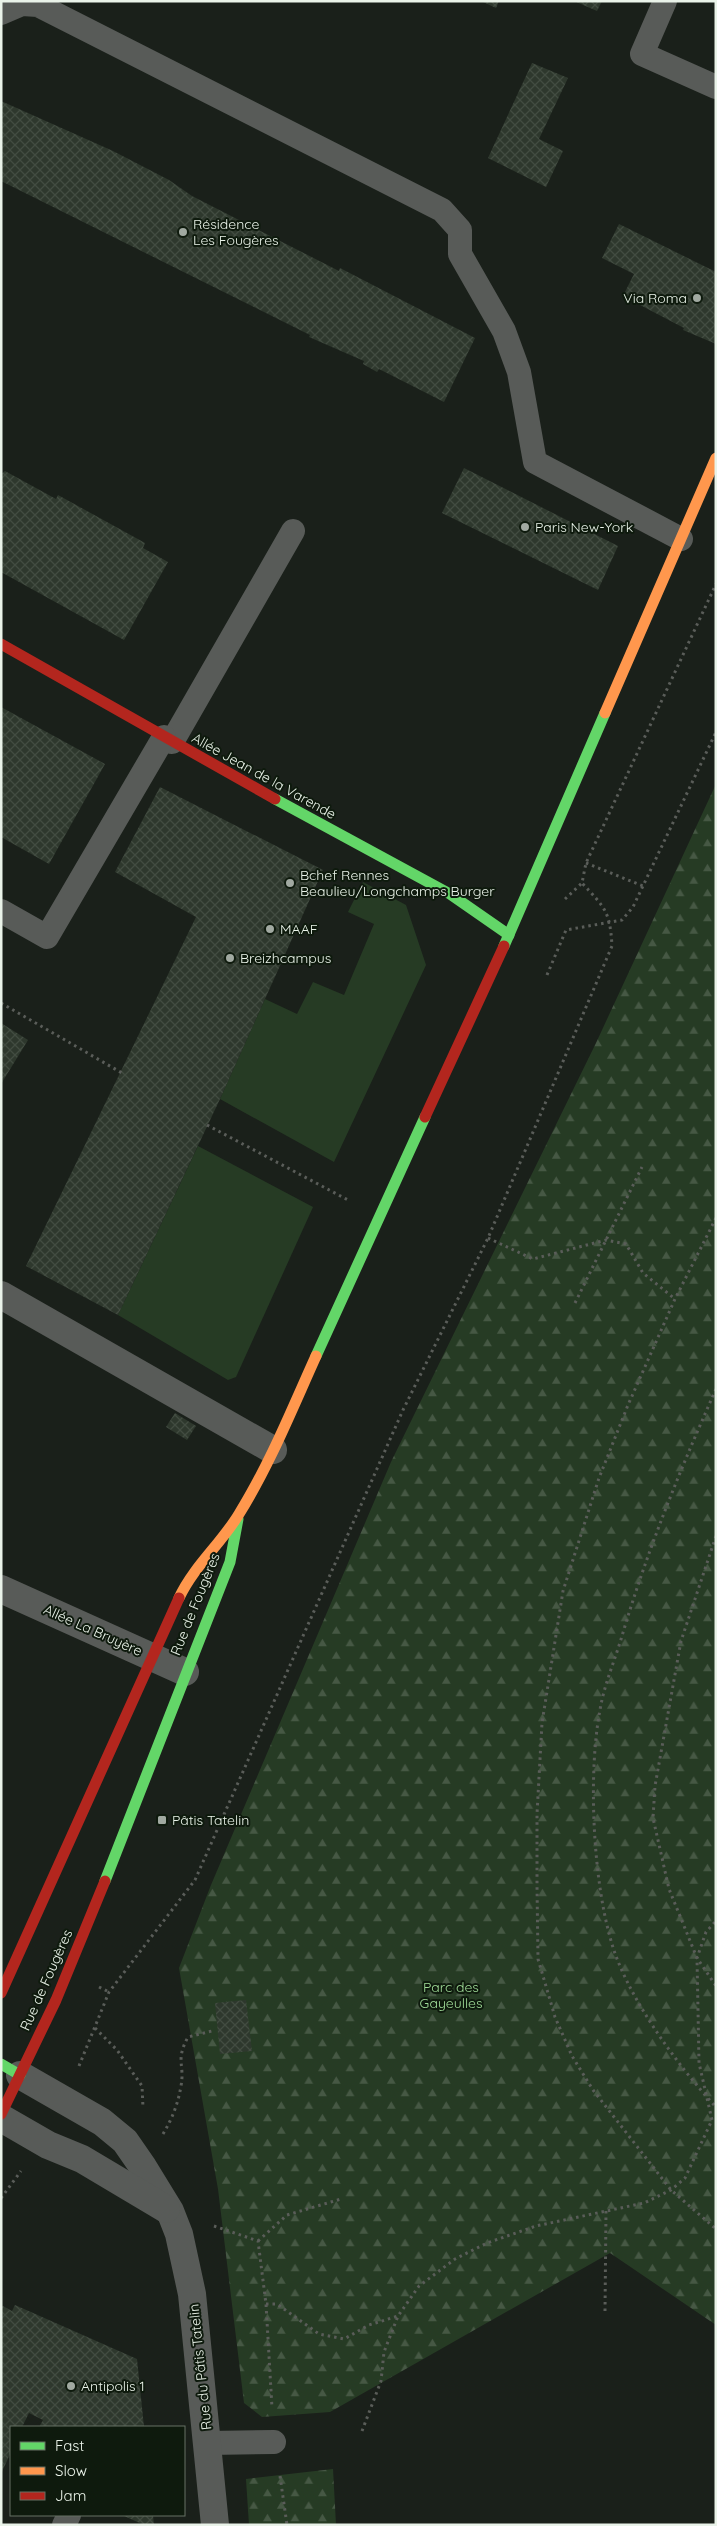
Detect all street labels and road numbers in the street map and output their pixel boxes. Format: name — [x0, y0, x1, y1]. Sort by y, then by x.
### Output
street label: Allée Jean de la Varende — [189, 729, 339, 823]
street label: Rue de Fougères — [166, 1550, 224, 1658]
street label: Allée La Bruyère — [41, 1600, 145, 1660]
street label: Rue de Fougères — [16, 1927, 76, 2033]
street label: Rue du Pâtis Tatelin — [184, 2303, 216, 2431]

